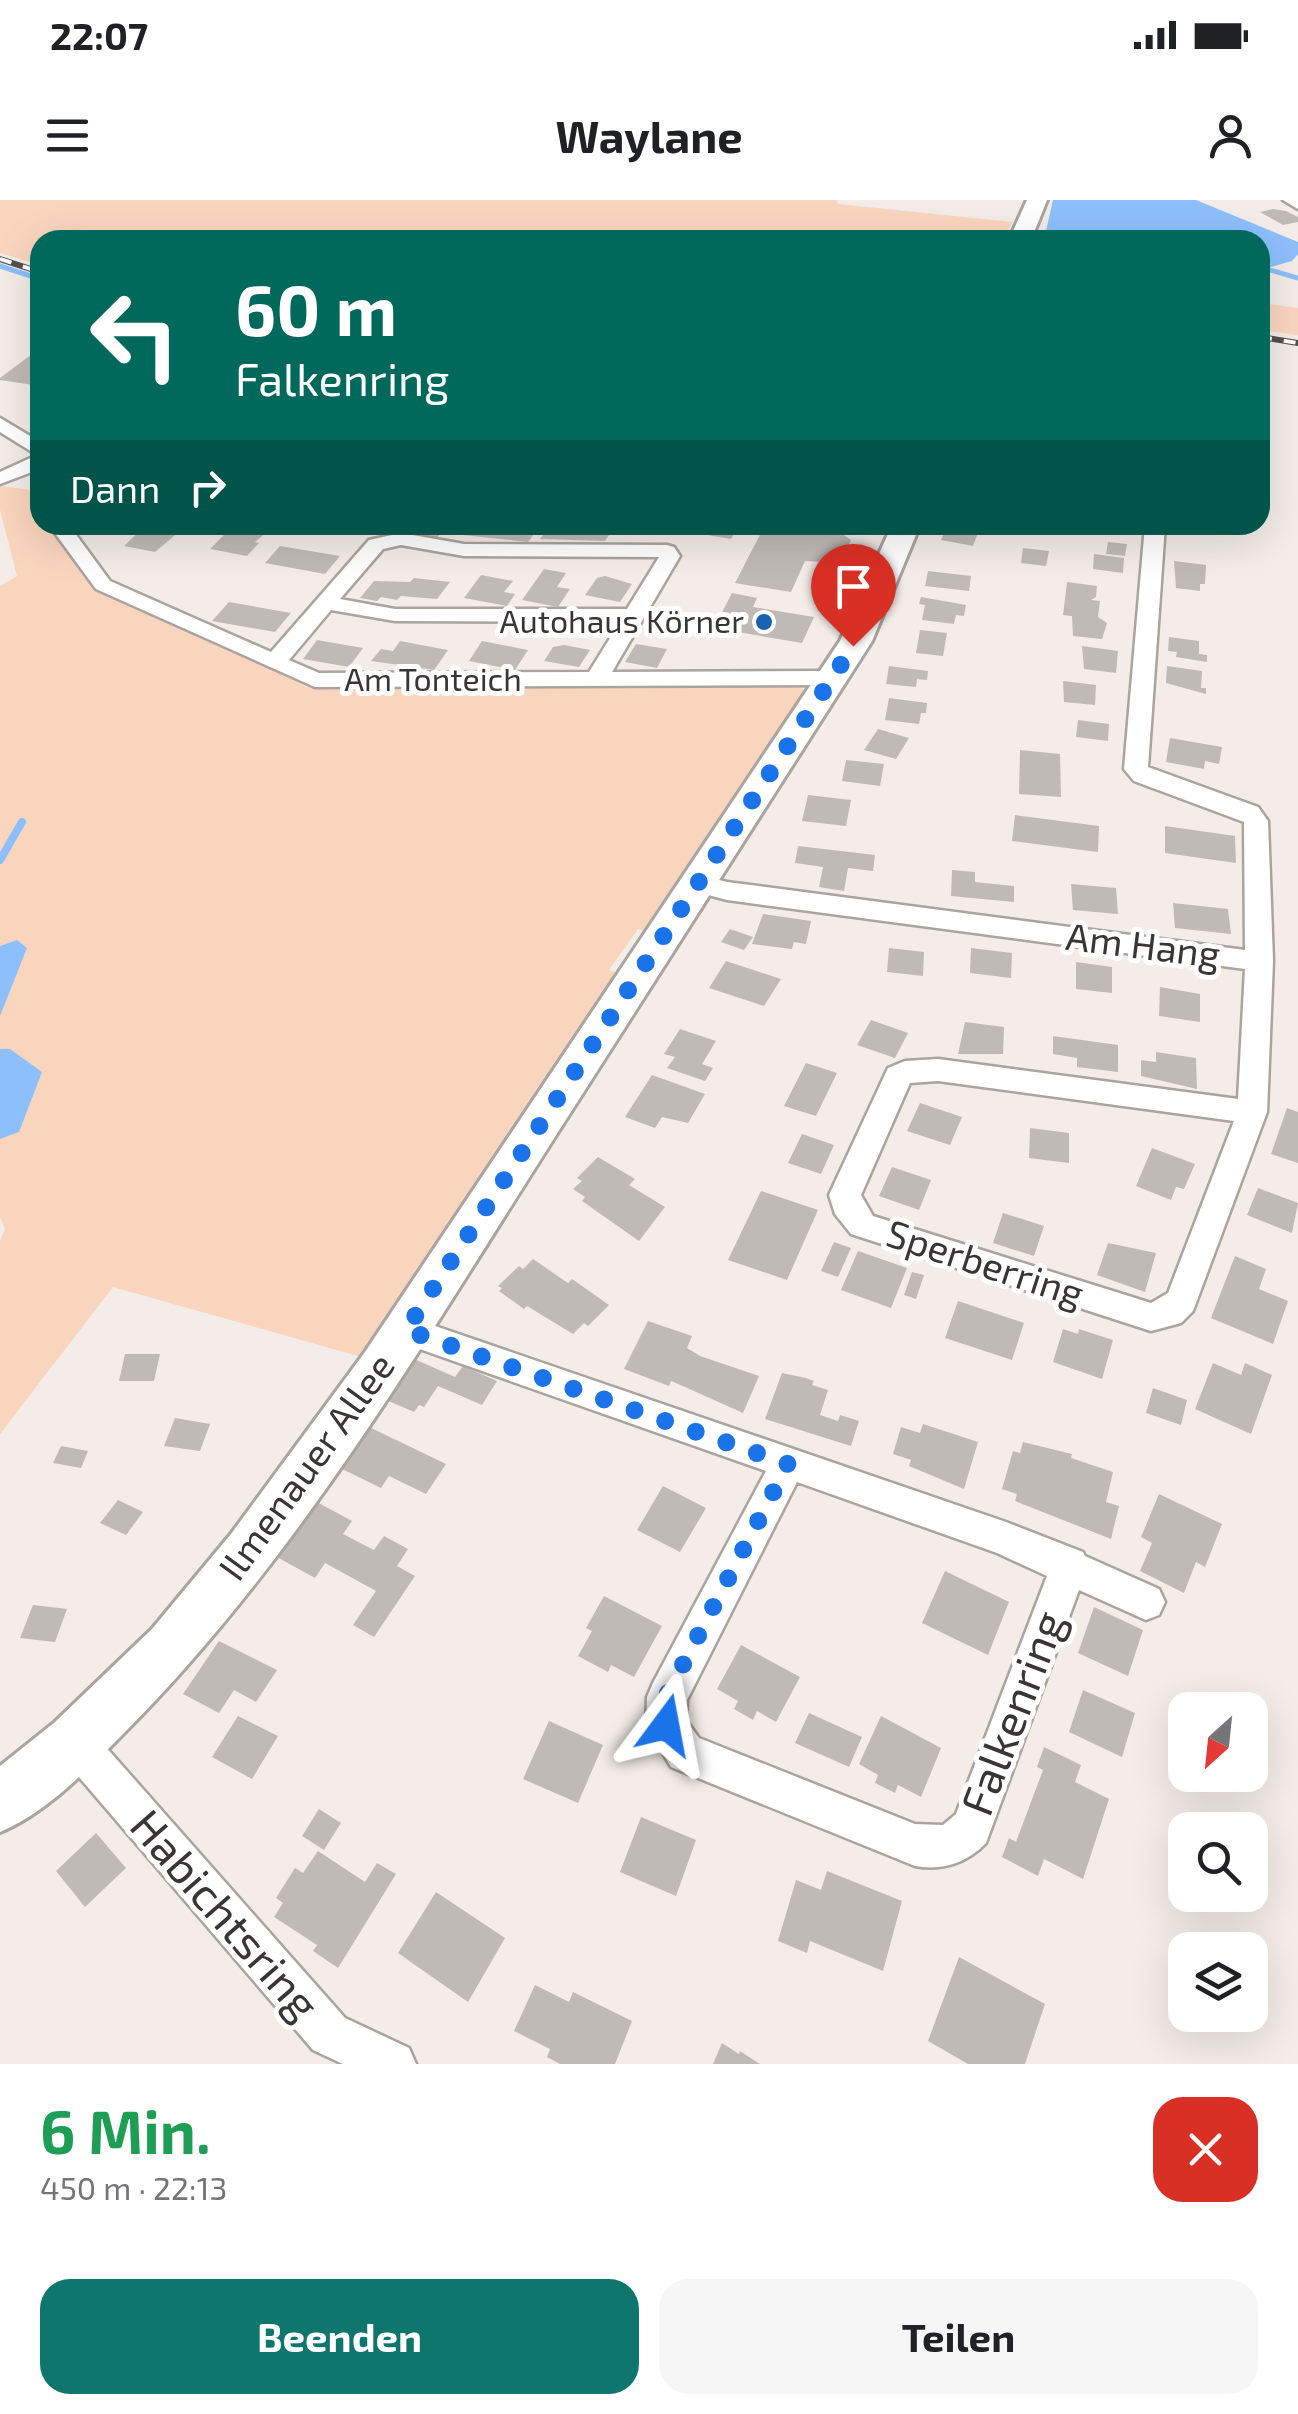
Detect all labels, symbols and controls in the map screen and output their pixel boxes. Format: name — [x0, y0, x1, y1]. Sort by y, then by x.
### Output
text: 22:07 — [50, 12, 148, 58]
icon: menu — [40, 108, 95, 163]
text: Waylane — [555, 108, 743, 162]
icon: person — [1203, 108, 1258, 163]
text: 60 m — [235, 266, 397, 350]
icon: left — [70, 270, 200, 400]
text: Falkenring — [235, 351, 449, 405]
icon: right — [180, 460, 235, 515]
text: Dann — [70, 465, 160, 511]
pin — [811, 544, 896, 647]
icon: arrive — [826, 559, 881, 614]
place label: Autohaus Körner — [500, 601, 744, 639]
marker: Autohaus Körner — [753, 611, 775, 633]
street label: Am Tonteich — [344, 659, 522, 697]
street label: Am Hang — [1064, 912, 1223, 976]
street label: Sperberring — [881, 1209, 1090, 1316]
street label: Ilmenauer Allee — [208, 1344, 403, 1588]
street label: Falkenring — [948, 1603, 1075, 1822]
position arrow — [614, 1673, 718, 1777]
north arrow — [1168, 1692, 1268, 1792]
map controls — [1168, 1692, 1268, 2032]
street label: Habichtsring — [121, 1798, 332, 2030]
button: search — [1168, 1812, 1268, 1912]
button: layers — [1168, 1932, 1268, 2032]
text: 6 Min. — [40, 2094, 211, 2166]
button: close — [1153, 2097, 1258, 2202]
text: 450 m · 22:13 — [40, 2168, 227, 2206]
button: Beenden — [40, 2279, 639, 2394]
button: Teilen — [659, 2279, 1258, 2394]

